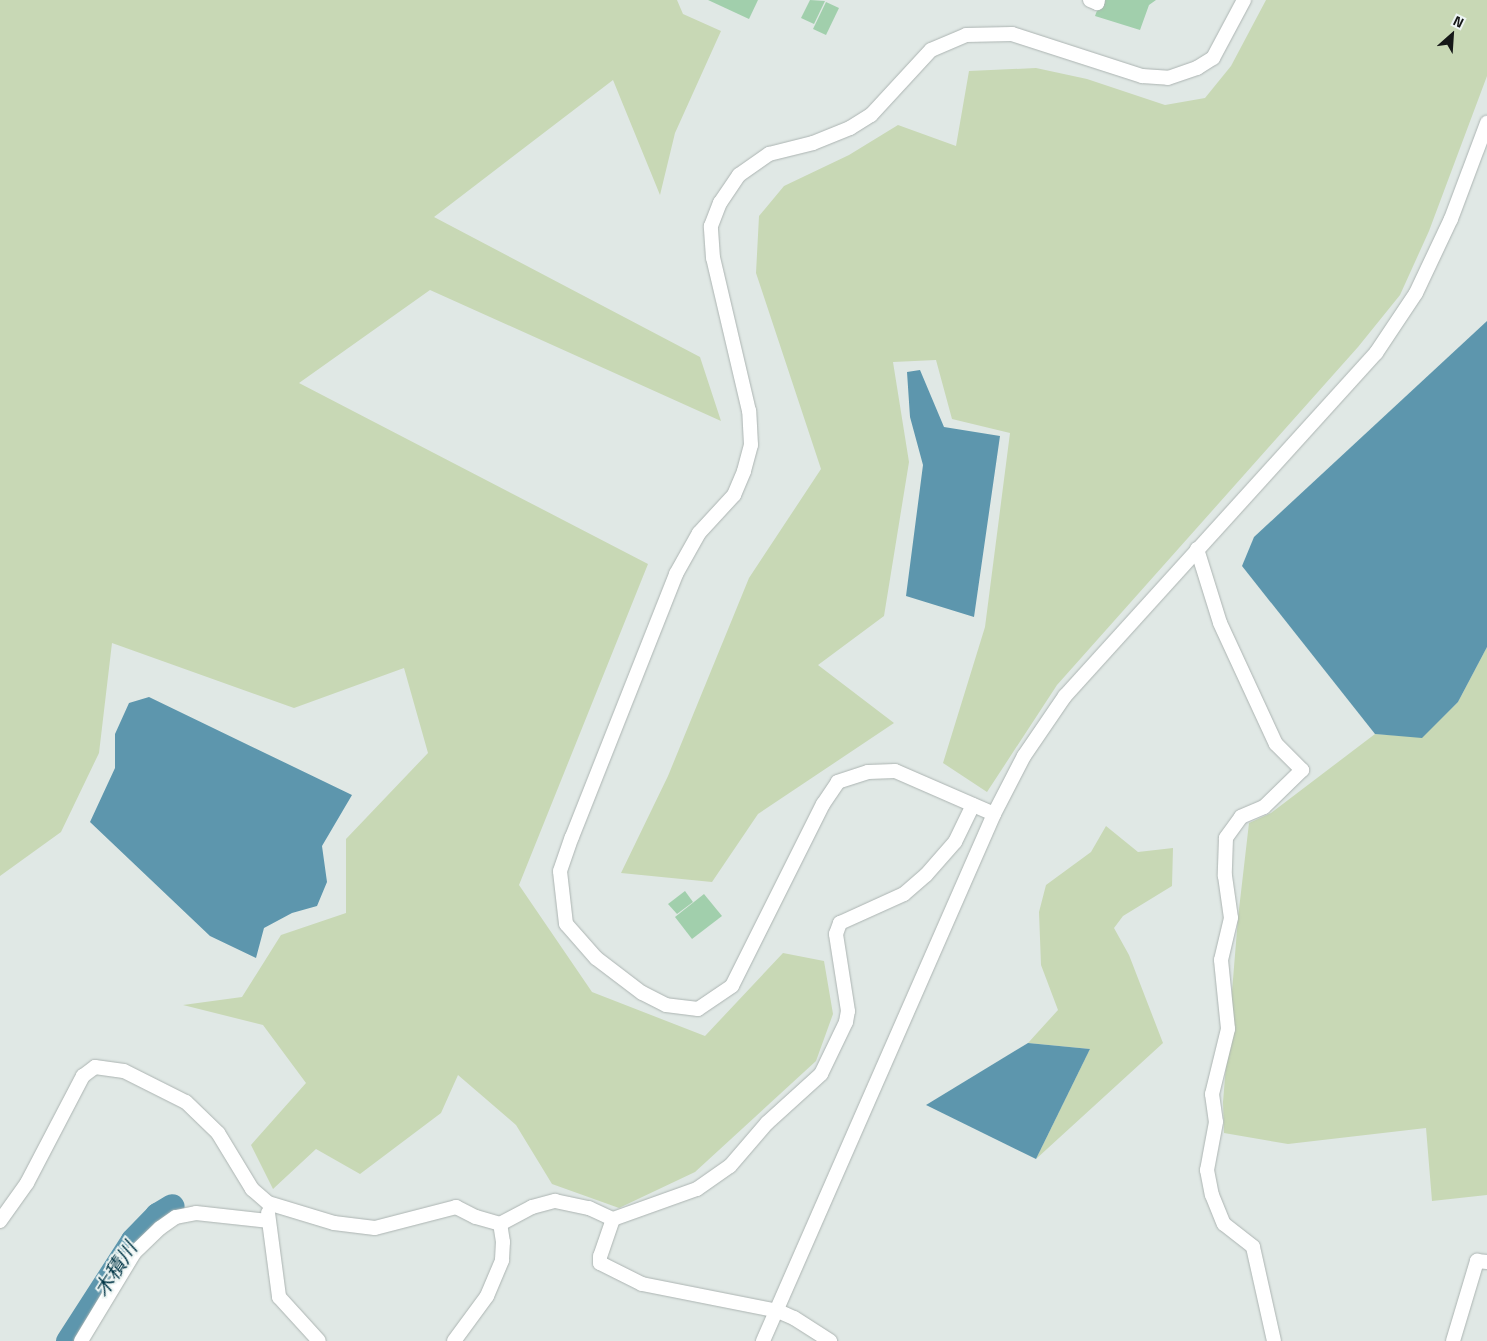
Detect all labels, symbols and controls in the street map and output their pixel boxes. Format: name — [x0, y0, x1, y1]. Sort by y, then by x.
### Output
north arrow — [1427, 10, 1477, 60]
text: N — [1450, 10, 1468, 33]
water label: 木積川 — [89, 1237, 141, 1301]

